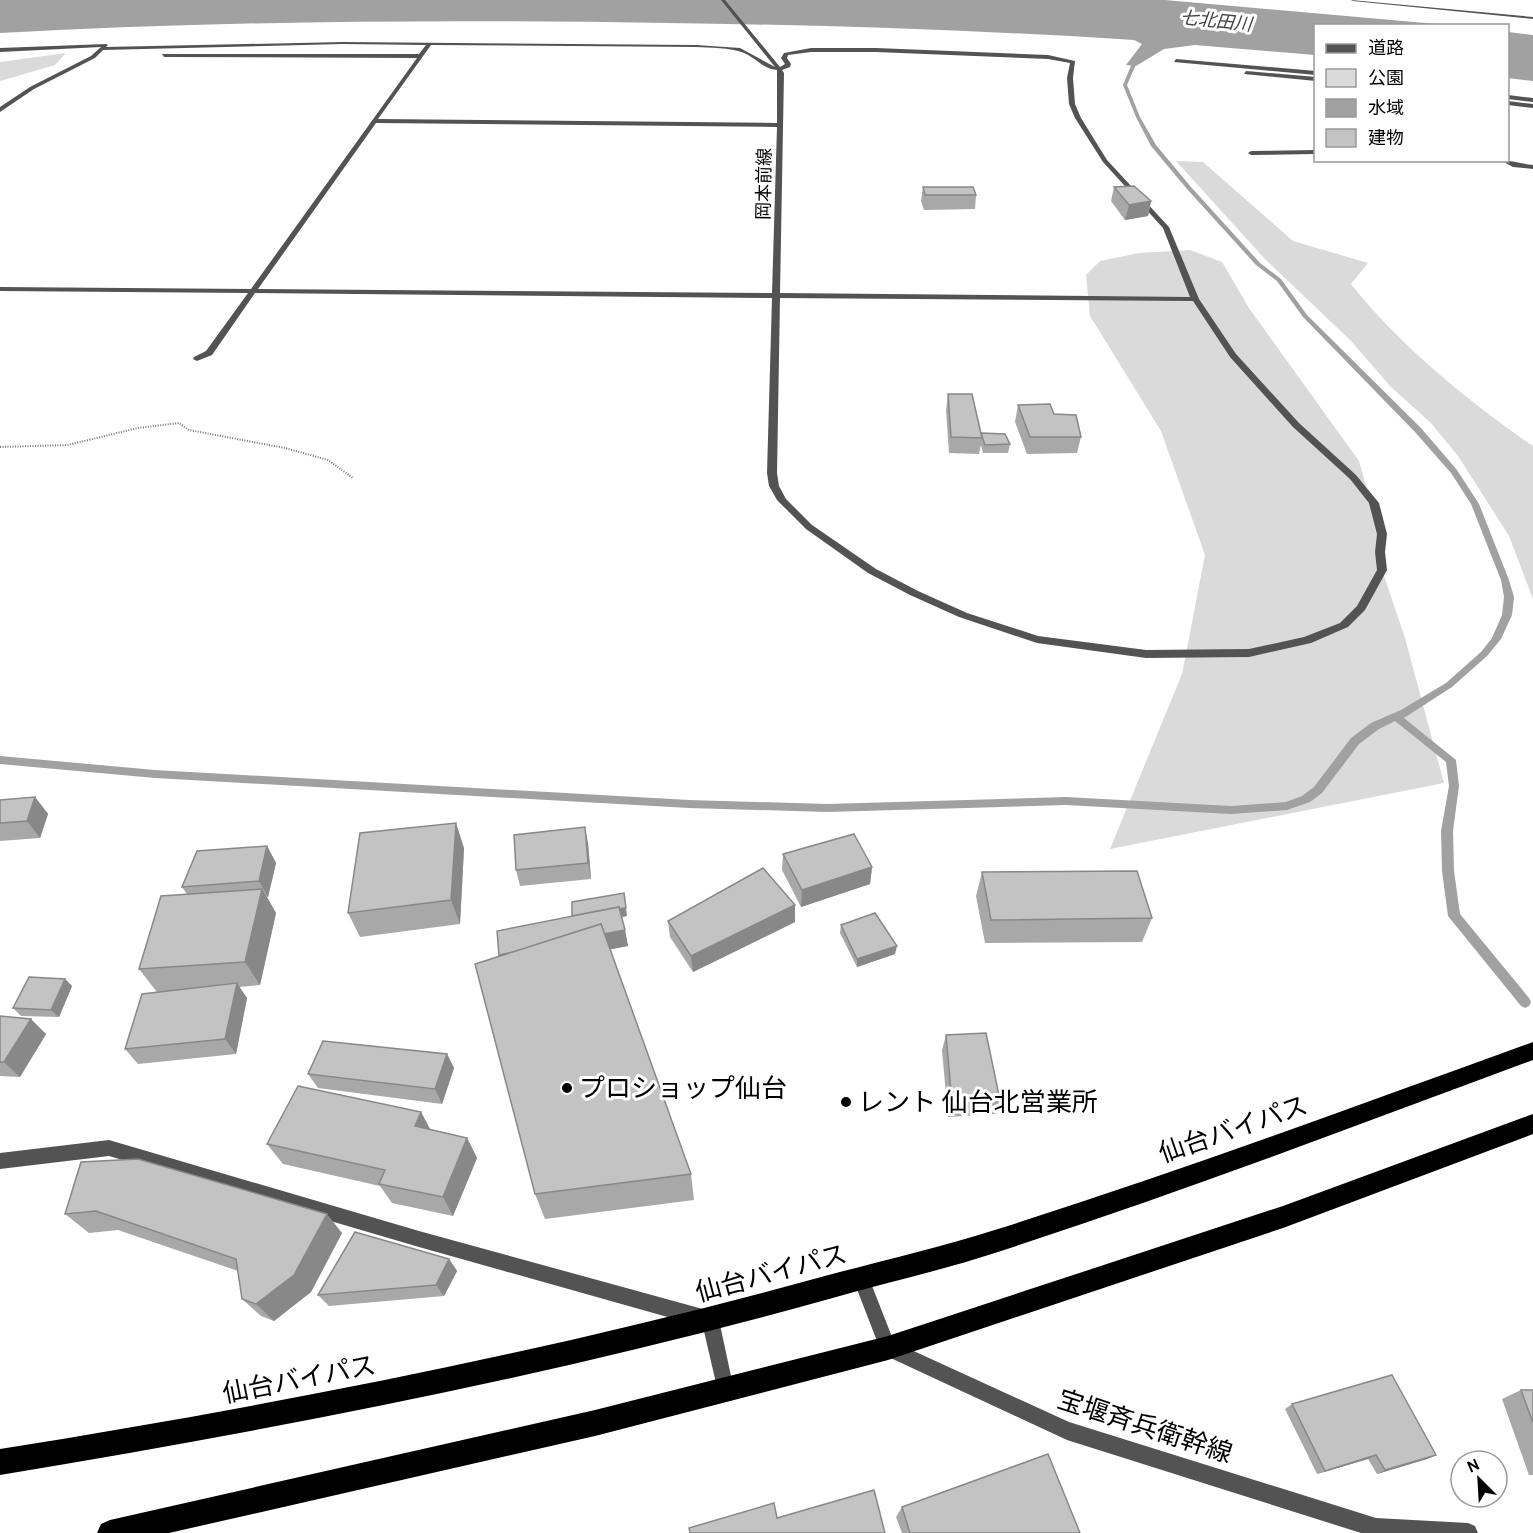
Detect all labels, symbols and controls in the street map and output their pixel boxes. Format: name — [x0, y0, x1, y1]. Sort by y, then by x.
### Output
water label: 七北田川 — [1179, 6, 1255, 36]
legend — [1314, 24, 1509, 162]
text: 道路 — [1368, 37, 1404, 59]
text: 公園 — [1368, 67, 1404, 89]
text: 水域 — [1368, 97, 1404, 119]
text: 建物 — [1368, 127, 1404, 149]
street label: 岡本前線 — [752, 148, 776, 220]
place label: プロショップ仙台 — [579, 1072, 787, 1104]
marker: プロショップ仙台 — [560, 1081, 574, 1095]
place label: レント 仙台北営業所 — [858, 1086, 1098, 1118]
street label: 仙台バイパス — [1154, 1089, 1312, 1169]
marker: レント 仙台北営業所 — [839, 1095, 853, 1109]
street label: 仙台バイパス — [692, 1237, 850, 1309]
street label: 仙台バイパス — [220, 1348, 378, 1410]
street label: 宝堰斉兵衛幹線 — [1054, 1383, 1236, 1469]
north arrow — [1449, 1449, 1509, 1509]
text: N — [1464, 1455, 1482, 1477]

